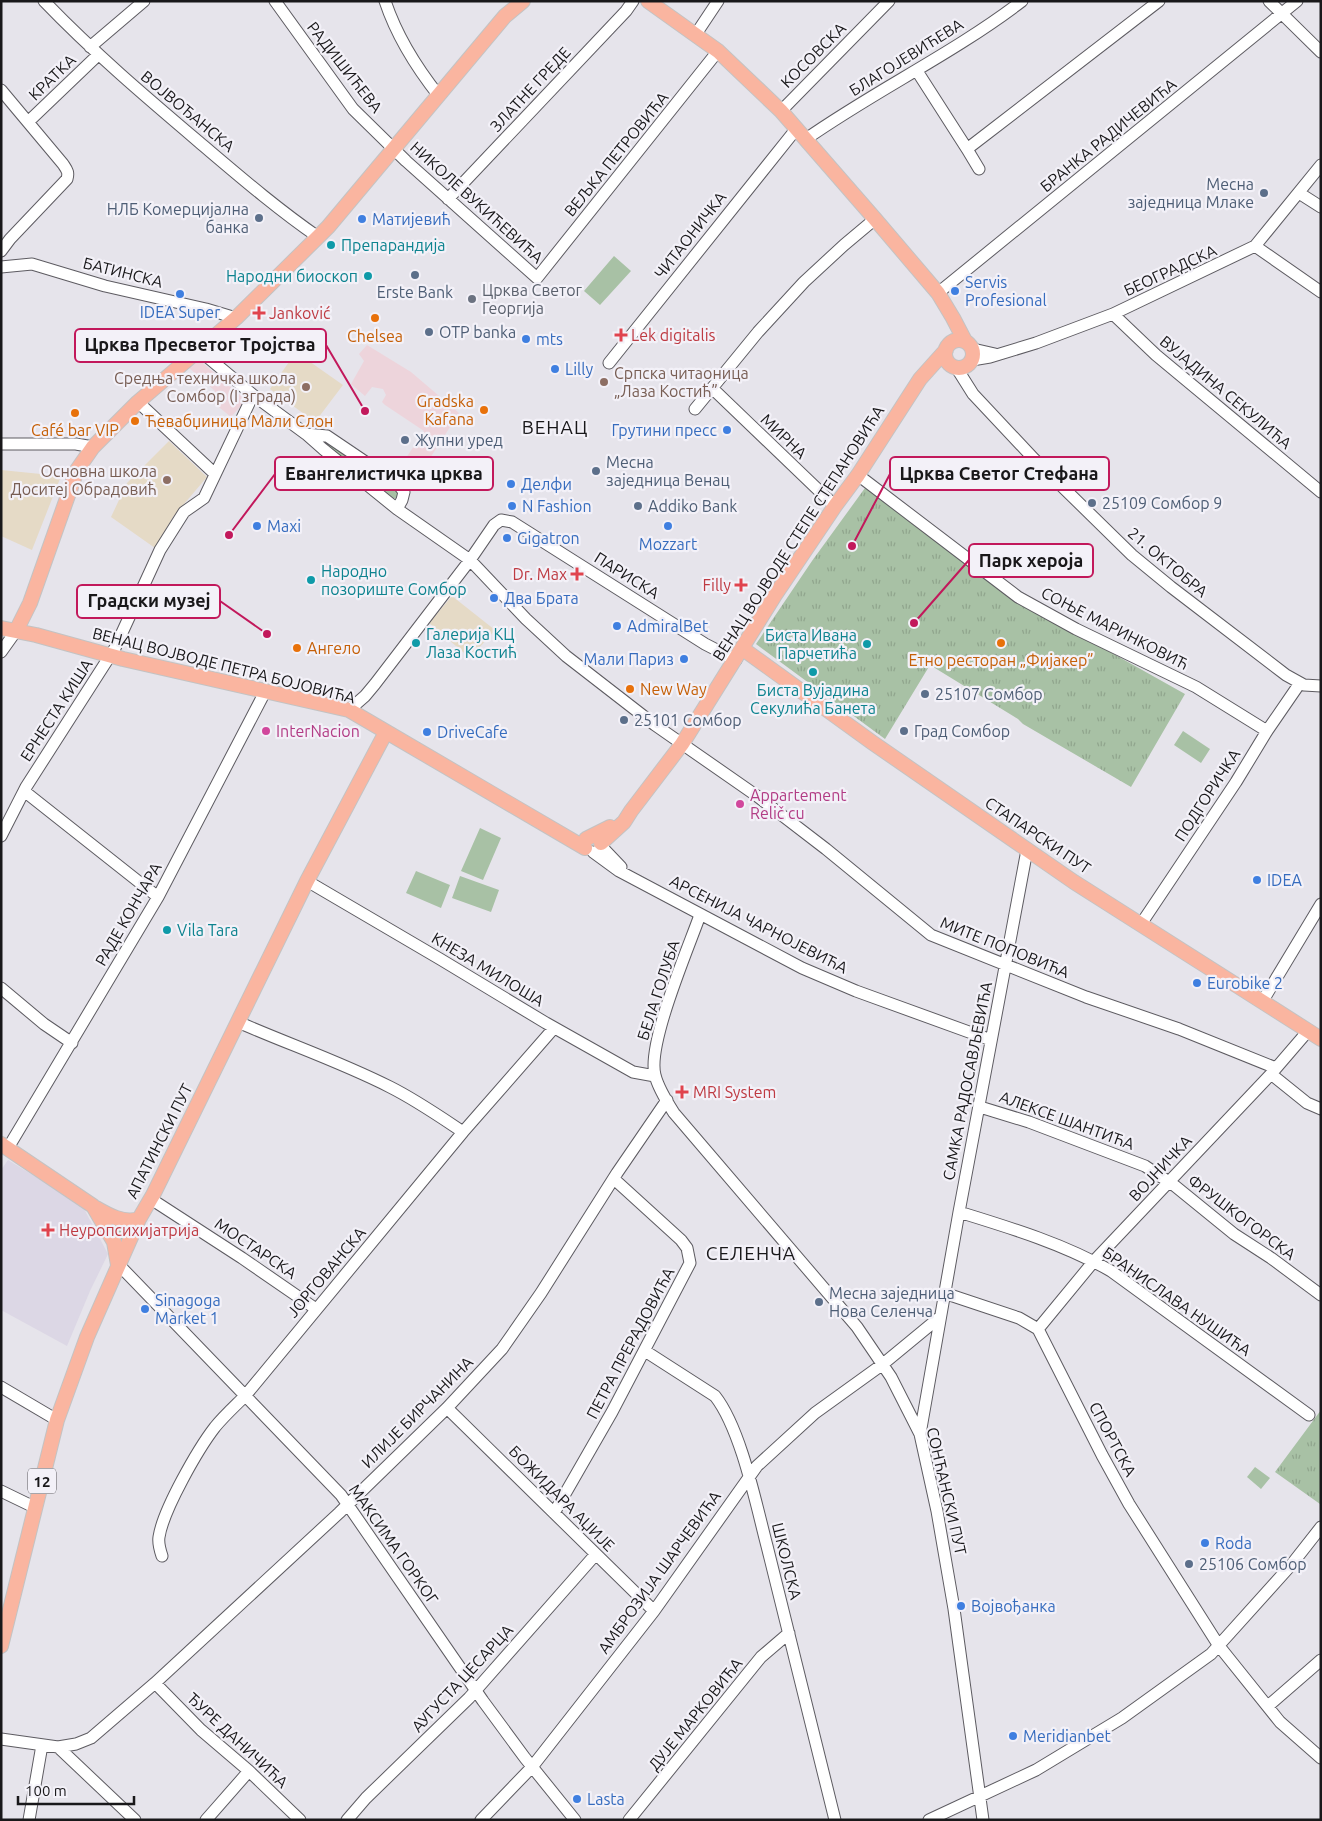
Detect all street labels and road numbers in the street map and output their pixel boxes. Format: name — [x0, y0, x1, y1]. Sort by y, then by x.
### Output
street label: БЛАГОЈЕВИЋЕВА — [846, 14, 967, 99]
street label: РАДИШИЋЕВА — [304, 18, 386, 117]
street label: КОСОВСКА — [777, 18, 850, 91]
street label: ЗЛАТНЕ ГРЕДЕ — [486, 43, 574, 135]
street label: КРАТКА — [25, 50, 79, 104]
street label: ВОЈВОЂАНСКА — [138, 67, 239, 156]
street label: БРАНКА РАДИЧЕВИЋА — [1036, 74, 1180, 195]
street label: ВЕЉКА ПЕТРОВИЋА — [560, 88, 672, 220]
street label: НИКОЛЕ ВУКИЋЕВИЋА — [407, 138, 548, 267]
street label: ЧИТАОНИЧКА — [651, 188, 730, 282]
street label: БЕОГРАДСКА — [1121, 240, 1220, 299]
street label: БАТИНСКА — [81, 253, 165, 291]
street label: ВУЈАДИНА СЕКУЛИЋА — [1157, 332, 1296, 453]
street label: ВЕНАЦ ВОЈВОДЕ СТЕПЕ СТЕПАНОВИЋА — [709, 402, 888, 664]
street label: МИРНА — [757, 410, 811, 462]
street label: 21. ОКТОБРА — [1125, 523, 1212, 601]
street label: ПАРИСКА — [591, 548, 663, 602]
street label: СОЊЕ МАРИНКОВИЋ — [1038, 583, 1192, 673]
street label: ВЕНАЦ ВОЈВОДЕ ПЕТРА БОЈОВИЋА — [91, 624, 358, 707]
street label: ЕРНЕСТА КИША — [16, 655, 96, 764]
street label: ПОДГОРИЧКА — [1171, 745, 1244, 844]
street label: СТАПАРСКИ ПУТ — [982, 793, 1094, 877]
street label: РАДЕ КОНЧАРА — [91, 859, 165, 969]
street label: АРСЕНИЈА ЧАРНОЈЕВИЋА — [667, 871, 851, 977]
street label: МИТЕ ПОПОВИЋА — [938, 913, 1073, 981]
street label: КНЕЗА МИЛОША — [429, 928, 548, 1010]
street label: БЕЛА ГОЛУБА — [633, 937, 683, 1042]
street label: САМКА РАДОСАВЉЕВИЋА — [939, 980, 995, 1182]
street label: АПАТИНСКИ ПУТ — [122, 1080, 196, 1201]
street label: АЛЕКСЕ ШАНТИЋА — [997, 1087, 1137, 1153]
street label: ВОЈНИЧКА — [1125, 1131, 1195, 1205]
street label: ФРУШКОГОРСКА — [1185, 1171, 1300, 1264]
street label: МОСТАРСКА — [212, 1214, 301, 1282]
street label: ЈОРГОВАНСКА — [283, 1223, 369, 1321]
street label: БРАНИСЛАВА НУШИЋА — [1099, 1243, 1255, 1359]
street label: ПЕТРА ПРЕРАДОВИЋА — [583, 1264, 678, 1422]
street label: ИЛИЈЕ БИРЧАНИНА — [358, 1352, 477, 1471]
street label: СПОРТСКА — [1086, 1399, 1140, 1480]
street label: СОНЋАНСКИ ПУТ — [924, 1425, 970, 1557]
street label: БОЖИДАРА АЏИЈЕ — [506, 1442, 618, 1554]
road number: 12 — [28, 1468, 56, 1494]
street label: МАКСИМА ГОРКОГ — [346, 1481, 442, 1607]
street label: АМБРОЗИЈА ШАРЧЕВИЋА — [594, 1487, 724, 1657]
street label: ШКОЛСКА — [769, 1521, 805, 1602]
street label: АУГУСТА ЦЕСАРЦА — [408, 1620, 517, 1735]
street label: ДУЈЕ МАРКОВИЋА — [644, 1654, 746, 1774]
street label: ЂУРЕ ДАНИЧИЋА — [184, 1689, 292, 1792]

